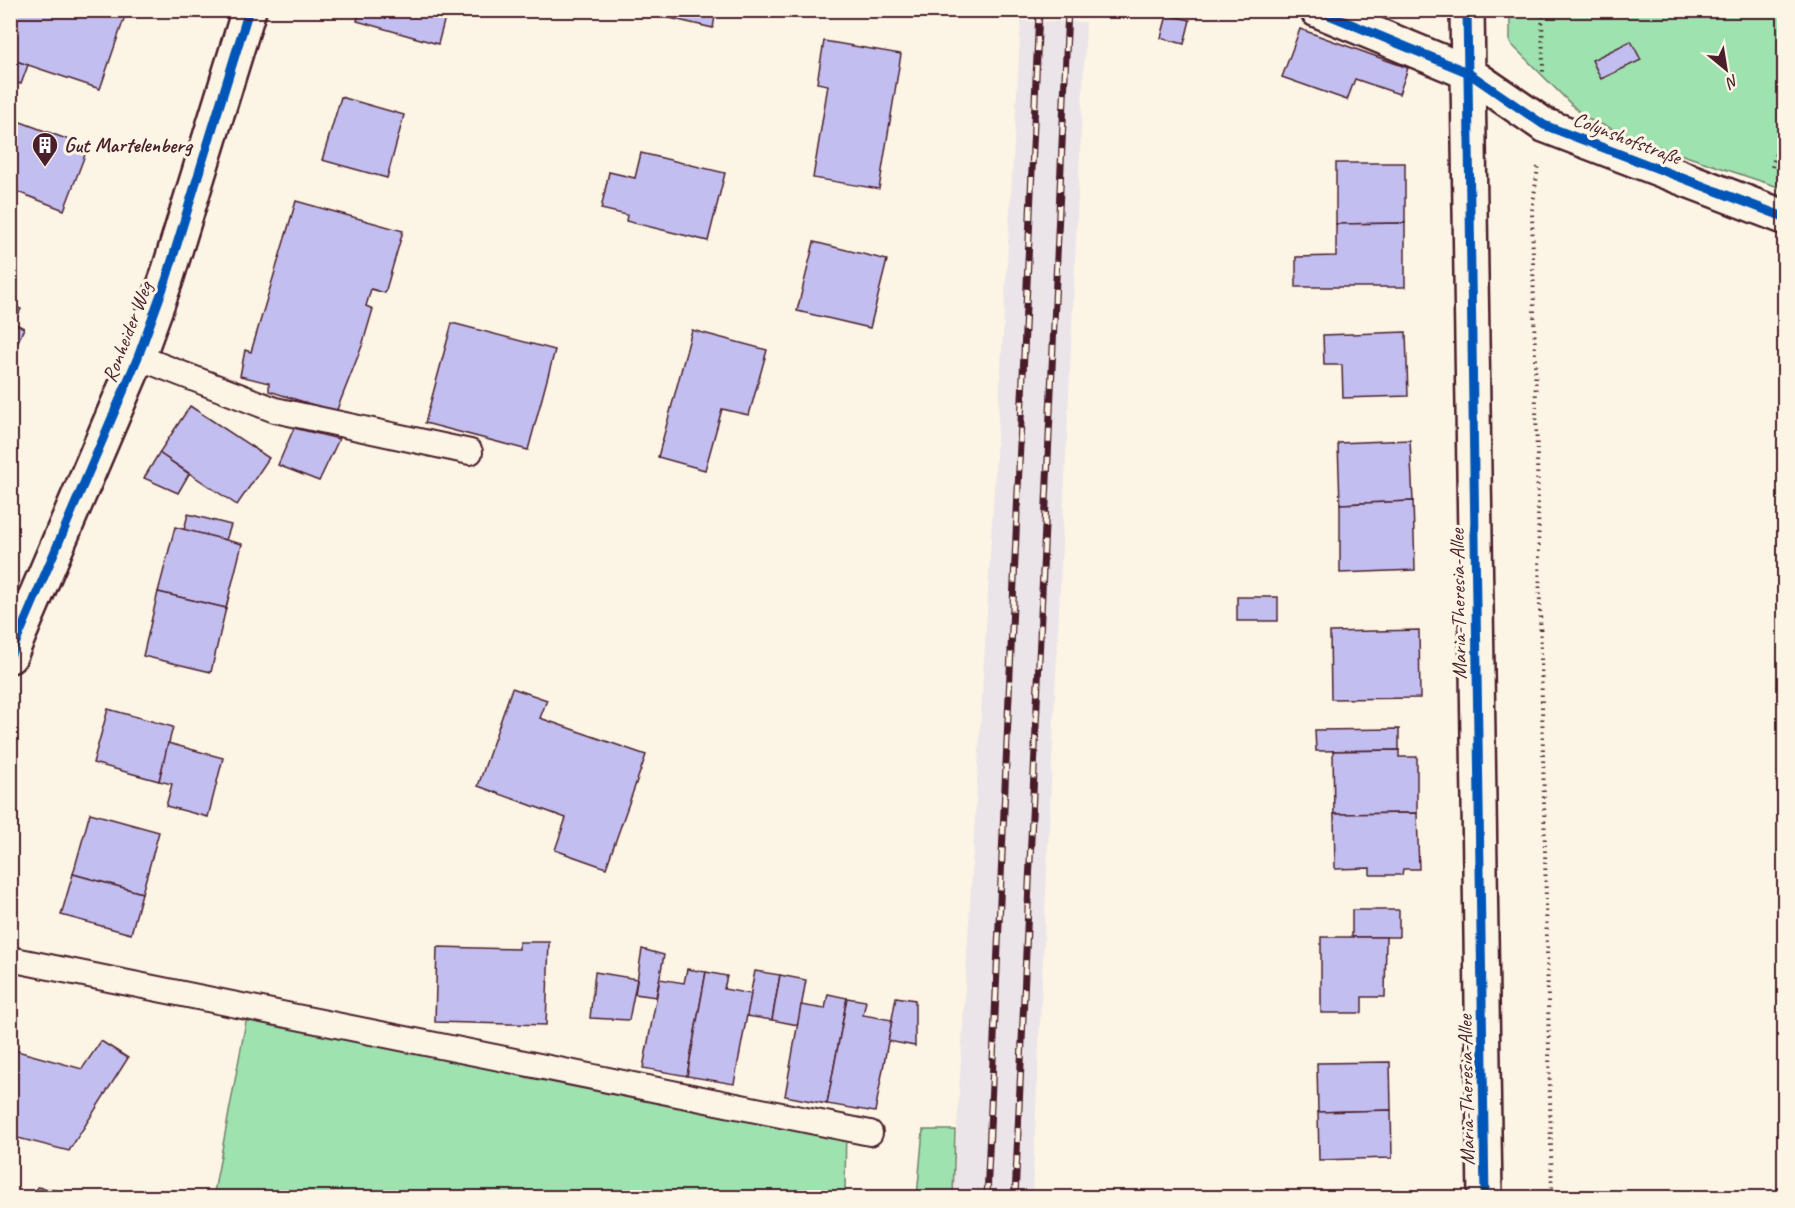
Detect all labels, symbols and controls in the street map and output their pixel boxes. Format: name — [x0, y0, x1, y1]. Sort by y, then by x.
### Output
north arrow — [1696, 39, 1756, 99]
text: N — [1721, 70, 1742, 94]
street label: Colynshofstraße — [1570, 106, 1687, 171]
building icon: Gut Martelenberg — [30, 130, 60, 168]
place label: Gut Martelenberg — [64, 132, 194, 158]
street label: Ronheider Weg — [96, 277, 159, 386]
street label: Maria-Theresia-Allee — [1444, 527, 1472, 680]
street label: Maria-Theresia-Allee — [1452, 1013, 1480, 1166]

